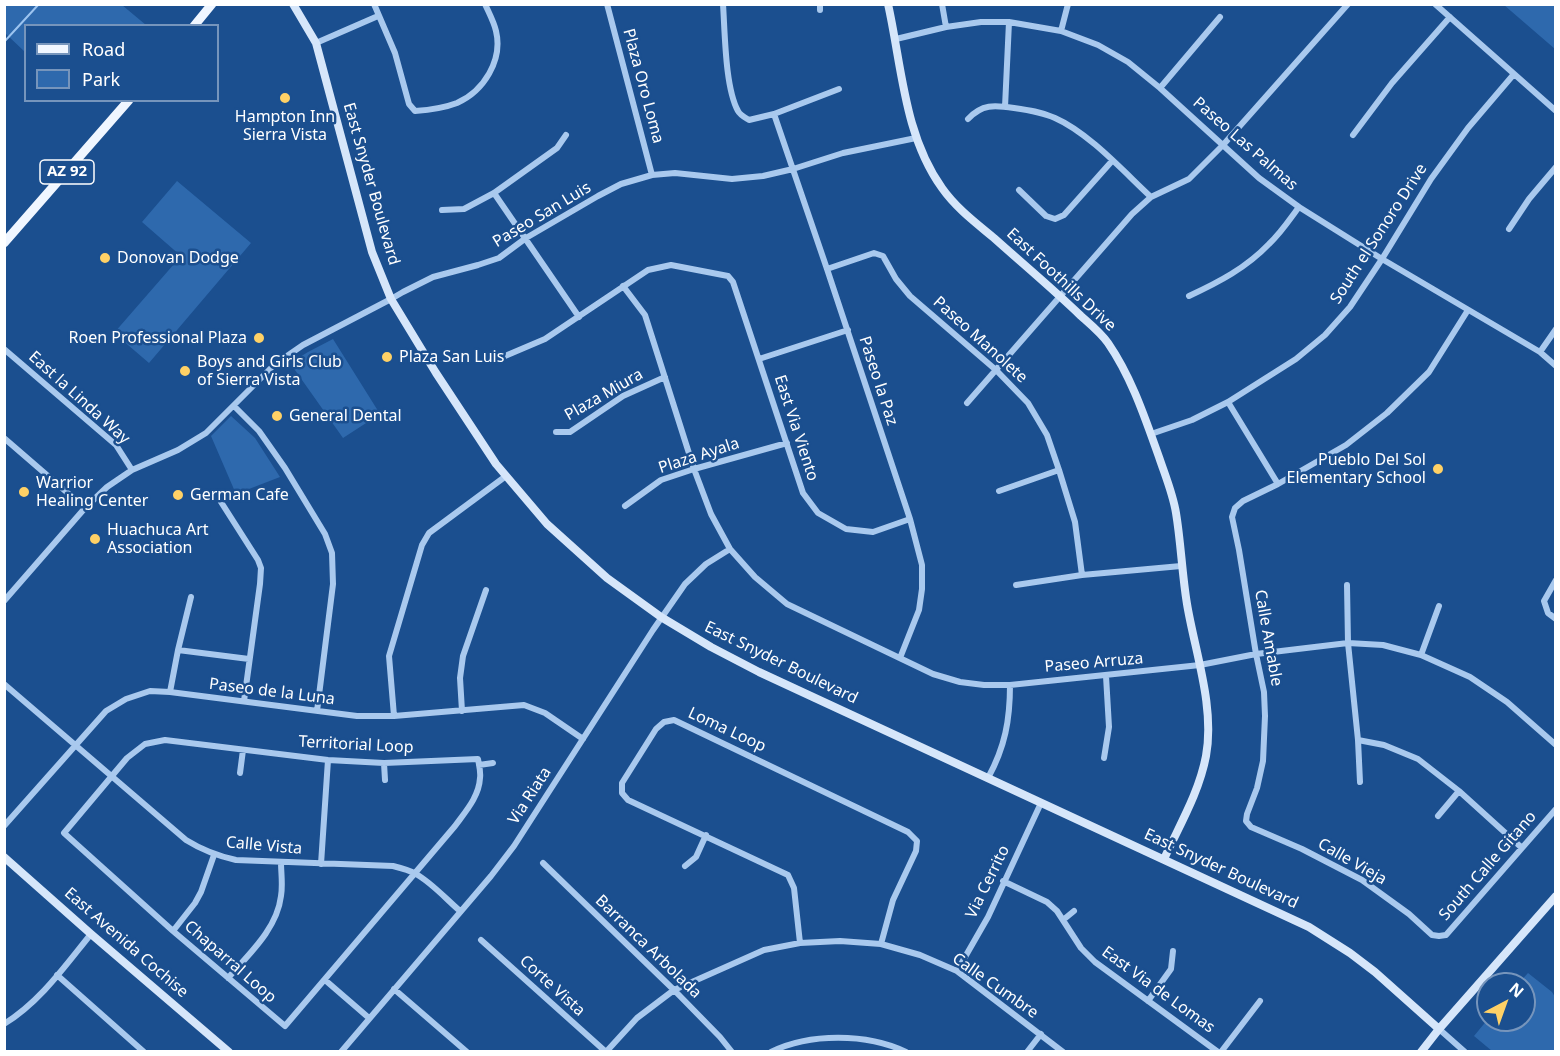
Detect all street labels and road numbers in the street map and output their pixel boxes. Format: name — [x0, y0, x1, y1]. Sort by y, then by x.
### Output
street label: Plaza Oro Loma — [618, 26, 668, 146]
street label: Paseo Las Palmas — [1189, 93, 1301, 195]
street label: East Snyder Boulevard — [339, 101, 403, 267]
road number: AZ 92 — [40, 160, 94, 184]
street label: South el Sonoro Drive — [1327, 160, 1431, 308]
street label: Paseo San Luis — [489, 178, 595, 252]
street label: East Foothills Drive — [1002, 224, 1120, 336]
street label: Paseo Manolete — [929, 293, 1031, 387]
street label: Paseo la Paz — [855, 334, 901, 428]
street label: East la Linda Way — [24, 347, 134, 449]
street label: Plaza Miura — [561, 365, 647, 425]
street label: East Via Viento — [770, 373, 822, 483]
street label: Plaza Ayala — [656, 434, 742, 478]
street label: Calle Amable — [1250, 588, 1286, 688]
street label: East Snyder Boulevard — [701, 618, 861, 708]
street label: Paseo Arruza — [1044, 649, 1144, 677]
street label: Paseo de la Luna — [208, 675, 336, 709]
street label: Loma Loop — [685, 704, 769, 756]
street label: Territorial Loop — [298, 732, 414, 758]
street label: Via Riata — [504, 764, 556, 828]
street label: South Calle Gitano — [1435, 807, 1541, 925]
street label: East Snyder Boulevard — [1141, 825, 1301, 913]
street label: Calle Vista — [225, 833, 303, 859]
street label: Calle Vieja — [1314, 835, 1390, 889]
street label: Via Cerrito — [962, 842, 1014, 922]
street label: East Avenida Cochise — [60, 884, 192, 1002]
street label: Barranca Arbolada — [591, 891, 705, 1003]
street label: Chaparral Loop — [180, 917, 280, 1007]
street label: East Via de Lomas — [1098, 943, 1218, 1037]
street label: Calle Cumbre — [948, 949, 1042, 1023]
street label: Corte Vista — [515, 952, 589, 1020]

